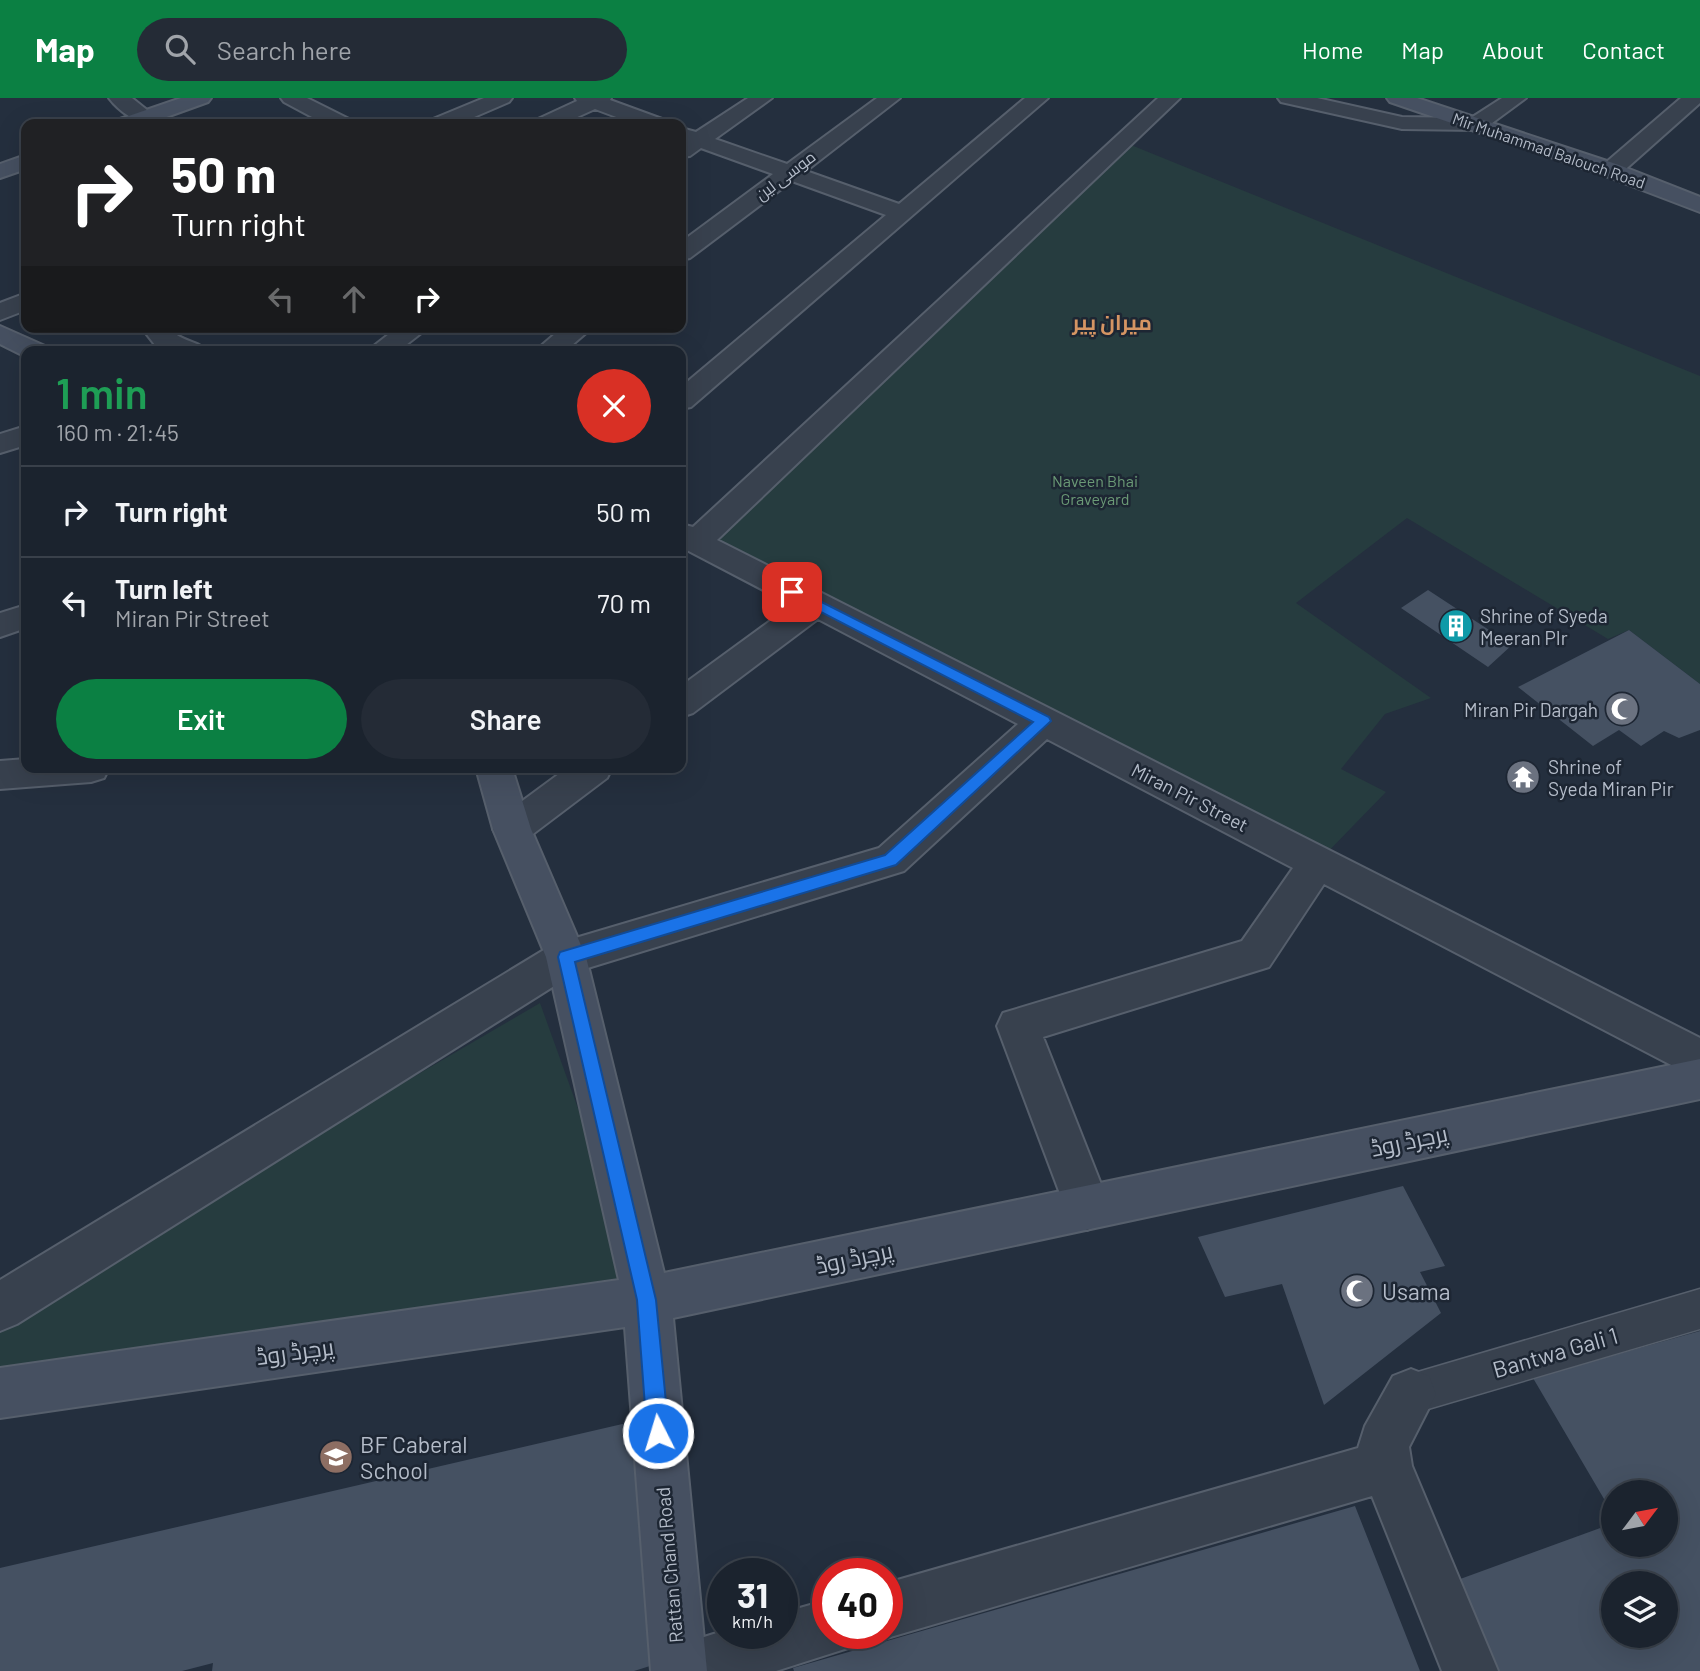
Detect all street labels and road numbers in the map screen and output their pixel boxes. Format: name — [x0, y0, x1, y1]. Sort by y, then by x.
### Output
street label: Mir Muhammad Balouch Road — [1450, 108, 1648, 192]
street label: موسی لین — [751, 146, 820, 205]
street label: Miran Pir Street — [1128, 758, 1252, 836]
street label: پرچرڈ روڈ — [1368, 1118, 1451, 1164]
street label: پرچرڈ روڈ — [813, 1235, 896, 1281]
street label: Bantwa Gali 1 — [1489, 1321, 1621, 1383]
street label: پرچرڈ روڈ — [254, 1332, 336, 1372]
street label: Rattan Chand Road — [651, 1486, 687, 1644]

